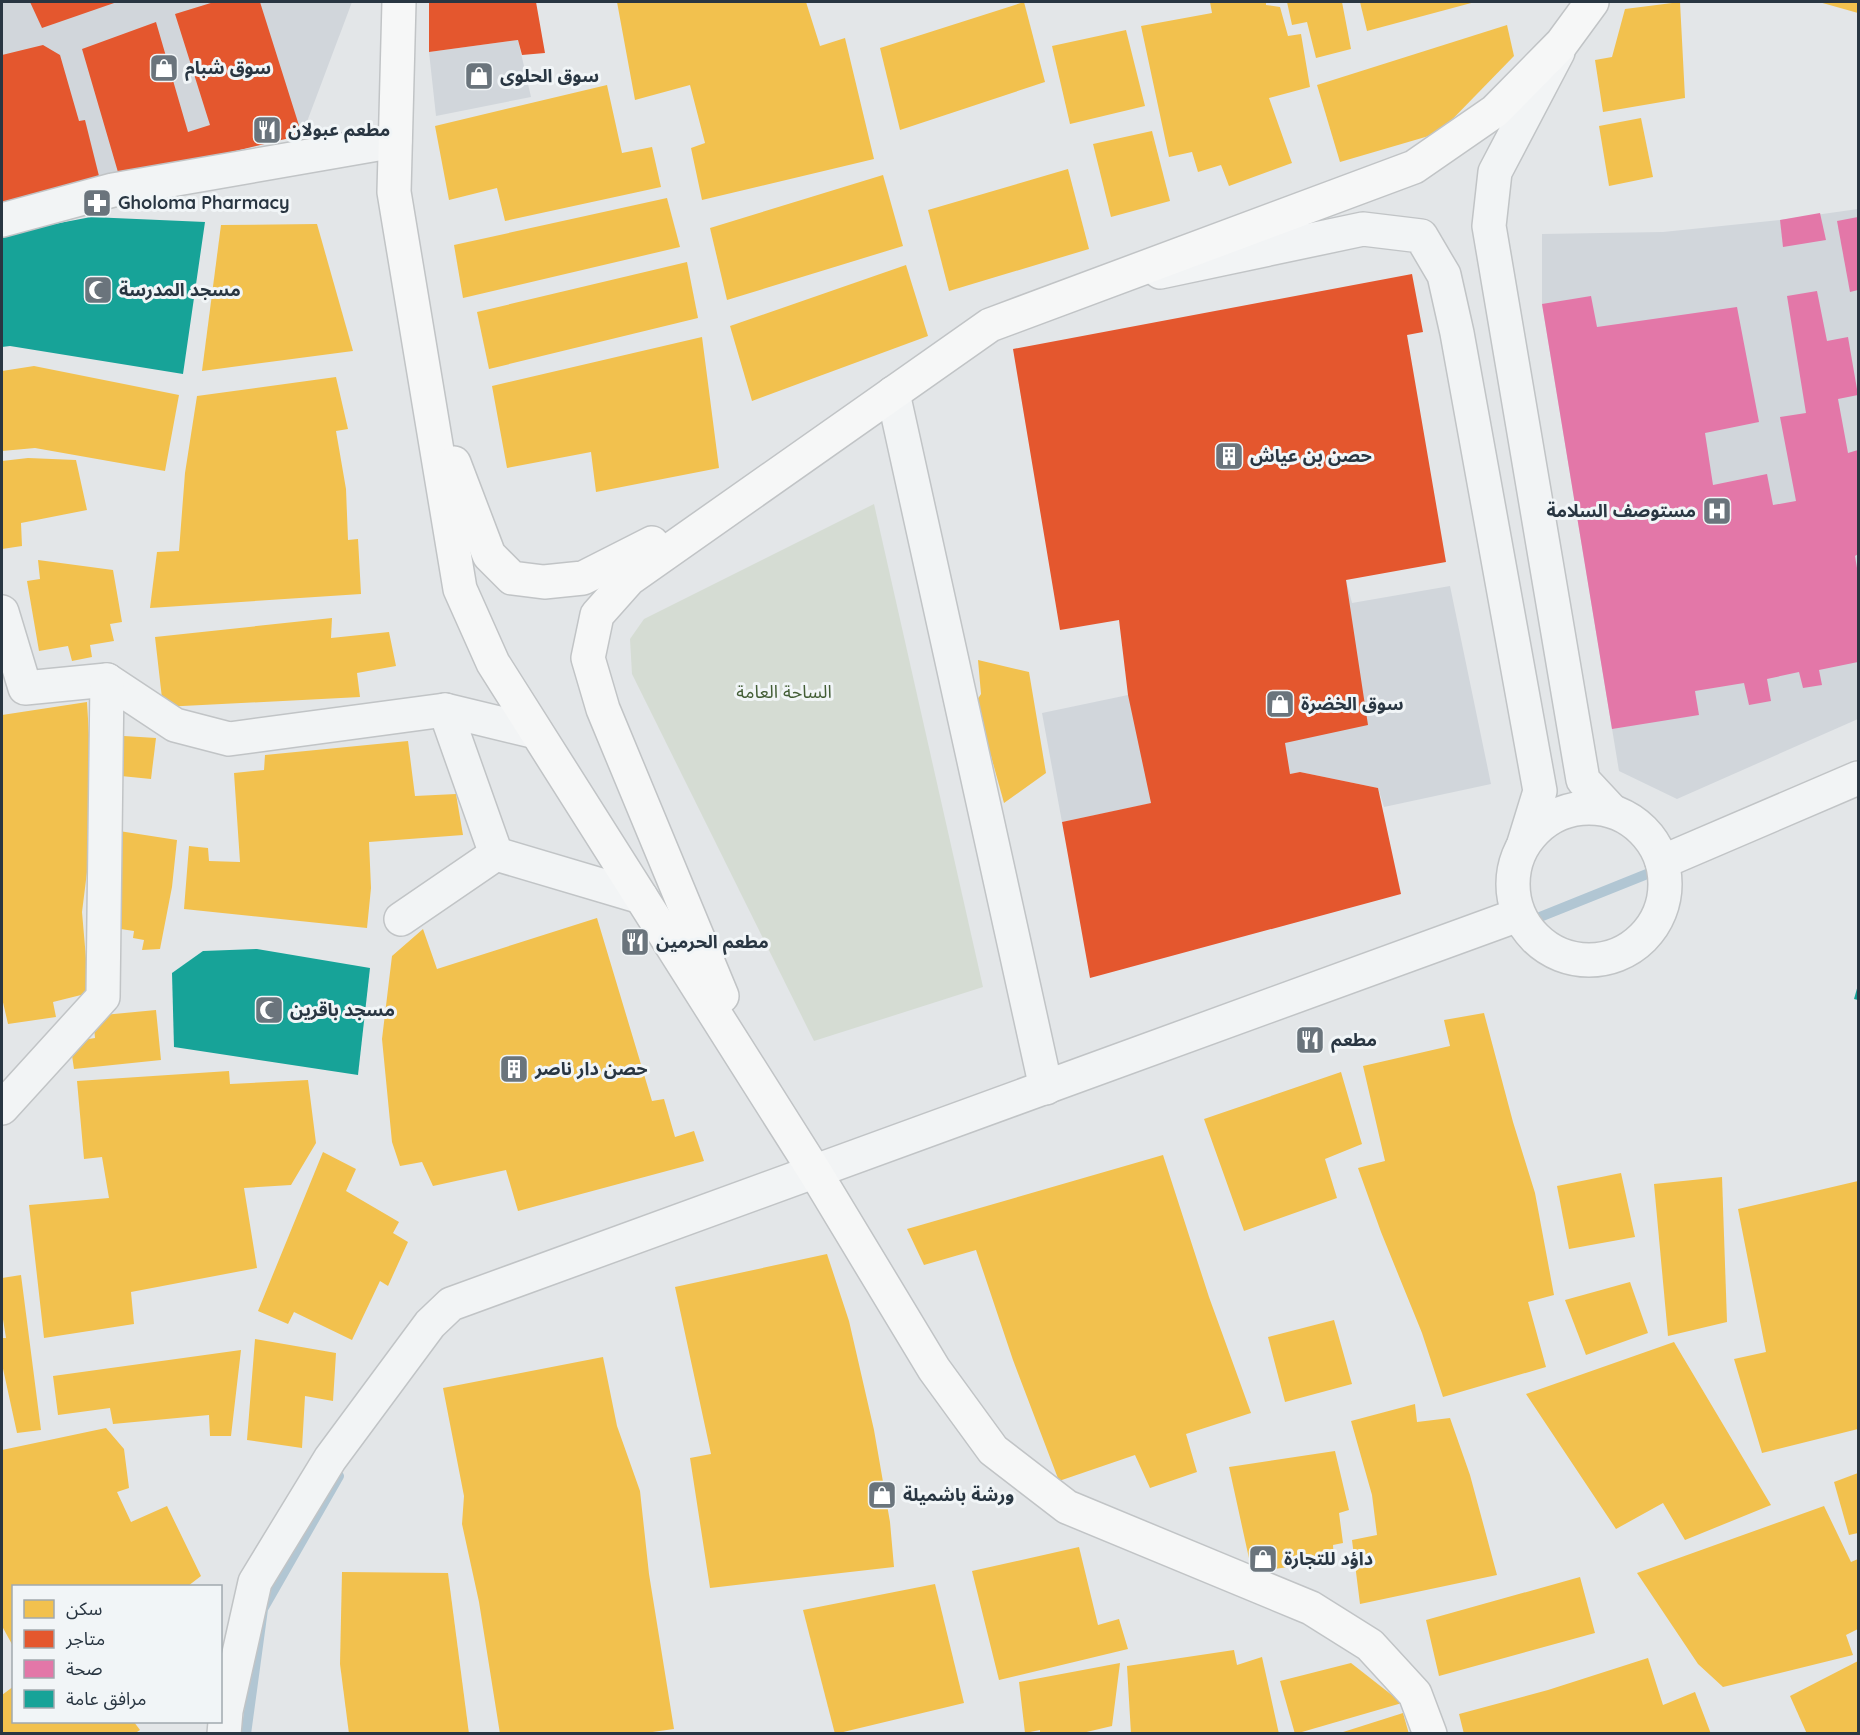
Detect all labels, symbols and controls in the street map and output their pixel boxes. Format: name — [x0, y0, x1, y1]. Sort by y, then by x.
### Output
shop icon: سوق شبام — [148, 52, 180, 84]
place label: سوق شبام — [185, 56, 271, 81]
shop icon: سوق الحلوى — [463, 60, 495, 92]
place label: سوق الحلوى — [500, 64, 599, 87]
restaurant icon: مطعم عبولان — [251, 114, 283, 146]
place label: مطعم عبولان — [288, 118, 390, 143]
pharmacy icon: Gholoma Pharmacy — [81, 187, 113, 219]
place label: Gholoma Pharmacy — [118, 191, 290, 214]
mosque icon: مسجد المدرسة — [82, 274, 114, 306]
place label: مسجد المدرسة — [119, 278, 241, 301]
building icon: حصن بن عياش — [1213, 440, 1245, 472]
place label: حصن بن عياش — [1250, 444, 1372, 467]
hospital icon: مستوصف السلامة — [1701, 495, 1733, 527]
place label: مستوصف السلامة — [1546, 499, 1696, 522]
park label: الساحة العامة — [736, 680, 832, 703]
shop icon: سوق الخضرة — [1264, 688, 1296, 720]
place label: سوق الخضرة — [1301, 692, 1404, 715]
restaurant icon: مطعم الحرمين — [619, 926, 651, 958]
place label: مطعم الحرمين — [656, 930, 769, 955]
mosque icon: مسجد باقرين — [253, 994, 285, 1026]
place label: مسجد باقرين — [290, 998, 395, 1021]
restaurant icon: مطعم — [1294, 1024, 1326, 1056]
place label: مطعم — [1331, 1028, 1377, 1053]
building icon: حصن دار ناصر — [498, 1053, 530, 1085]
place label: حصن دار ناصر — [534, 1057, 648, 1080]
shop icon: ورشة باشميلة — [866, 1479, 898, 1511]
place label: ورشة باشميلة — [903, 1483, 1014, 1506]
shop icon: داؤد للتجارة — [1247, 1543, 1279, 1575]
place label: داؤد للتجارة — [1284, 1547, 1373, 1570]
legend — [12, 1585, 222, 1723]
text: سكن — [66, 1597, 102, 1620]
text: متاجر — [65, 1627, 105, 1650]
text: صحة — [66, 1657, 102, 1680]
text: مرافق عامة — [66, 1687, 146, 1710]

